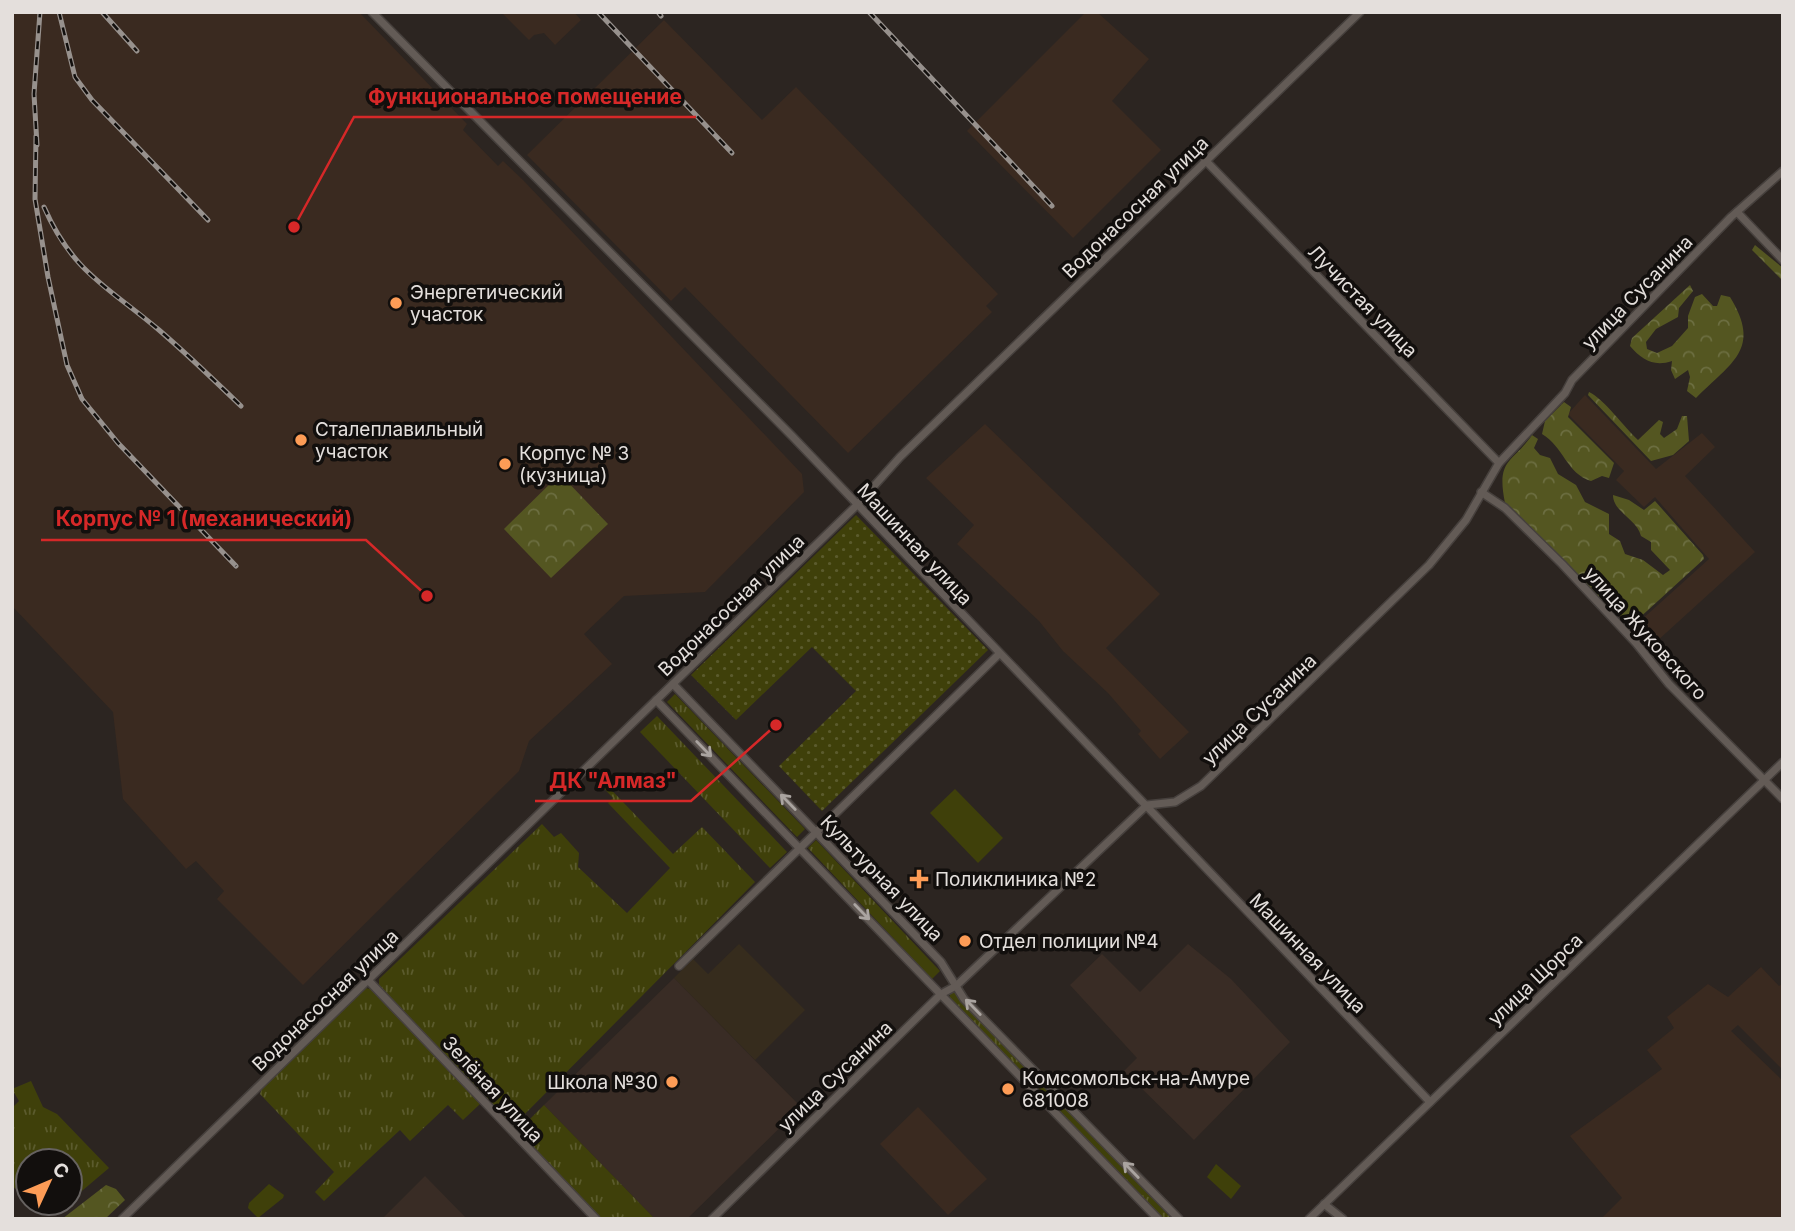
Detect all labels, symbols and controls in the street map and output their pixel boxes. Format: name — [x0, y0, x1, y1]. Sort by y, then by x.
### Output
callout: Функциональное помещение — [354, 75, 696, 117]
text: Функциональное помещение — [368, 84, 682, 109]
street label: Водонасосная улица — [1058, 132, 1213, 283]
street label: улица Сусанина — [1577, 231, 1698, 354]
street label: Лучистая улица — [1303, 240, 1422, 362]
place label: Энергетический участок — [410, 281, 563, 326]
marker: Энергетический участок — [388, 295, 404, 311]
place label: Сталеплавильный участок — [315, 418, 483, 463]
marker: Сталеплавильный участок — [293, 432, 309, 448]
place label: Корпус № 3 (кузница) — [519, 442, 629, 487]
marker: Корпус № 3 (кузница) — [497, 456, 513, 472]
street label: Машинная улица — [852, 479, 977, 610]
callout: Корпус № 1 (механический) — [41, 498, 366, 540]
text: Корпус № 1 (механический) — [56, 506, 352, 531]
street label: Водонасосная улица — [654, 530, 809, 681]
street label: улица Жуковского — [1580, 562, 1712, 705]
street label: улица Сусанина — [1198, 649, 1321, 770]
one-way arrow — [695, 740, 712, 757]
callout: ДК "Алмаз" — [535, 759, 691, 801]
text: ДК "Алмаз" — [549, 768, 677, 793]
one-way arrow — [779, 794, 796, 811]
street label: Культурная улица — [816, 811, 948, 946]
place label: Поликлиника №2 — [935, 868, 1096, 891]
marker: Поликлиника №2 — [909, 869, 929, 889]
street label: Машинная улица — [1245, 889, 1371, 1018]
one-way arrow — [854, 903, 871, 920]
street label: Водонасосная улица — [248, 925, 403, 1076]
street label: улица Щорса — [1483, 929, 1587, 1030]
place label: Отдел полиции №4 — [979, 930, 1159, 953]
marker: Отдел полиции №4 — [957, 933, 973, 949]
one-way arrow — [964, 999, 981, 1016]
street label: улица Сусанина — [774, 1016, 897, 1137]
street label: Зелёная улица — [438, 1032, 548, 1147]
place label: Комсомольск-на-Амуре 681008 — [1022, 1067, 1250, 1112]
place label: Школа №30 — [547, 1071, 658, 1094]
marker: Школа №30 — [664, 1074, 680, 1090]
marker: Комсомольск-на-Амуре 681008 — [1000, 1081, 1016, 1097]
north arrow — [14, 1147, 84, 1217]
text: С — [48, 1157, 74, 1184]
one-way arrow — [1123, 1162, 1140, 1179]

